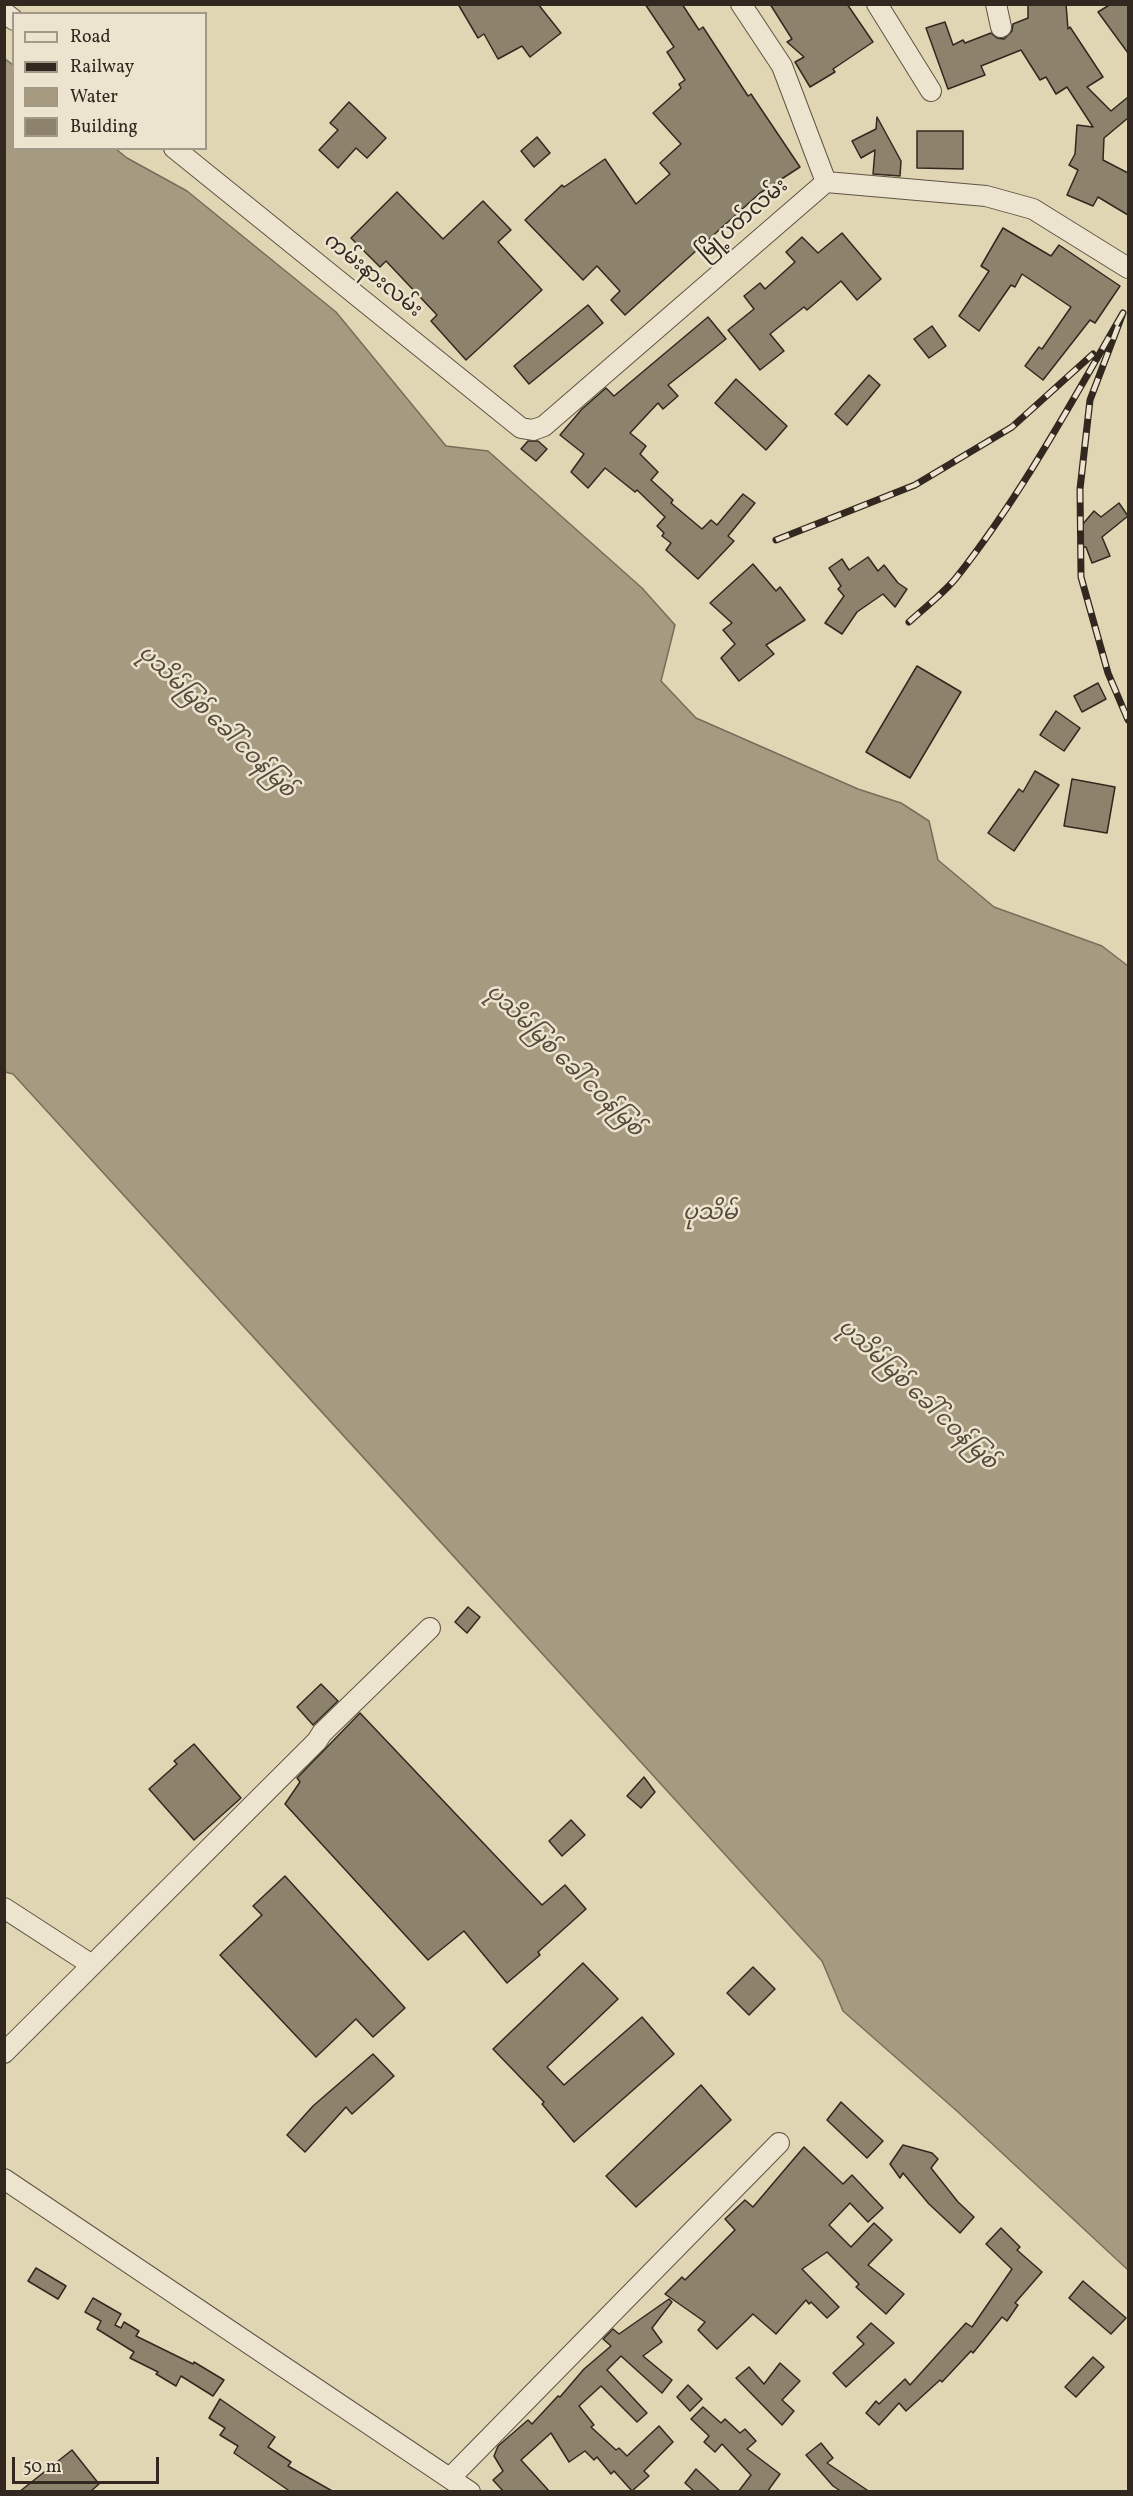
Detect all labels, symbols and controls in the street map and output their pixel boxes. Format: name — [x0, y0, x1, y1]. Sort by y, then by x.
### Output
legend — [12, 12, 207, 150]
text: Road — [70, 25, 111, 50]
text: Railway — [70, 55, 134, 80]
text: Water — [70, 85, 118, 110]
text: Building — [70, 115, 138, 140]
street label: မြို့ပတ်လမ်း — [694, 175, 794, 267]
street label: ကမ်းနားလမ်း — [318, 230, 426, 324]
water label: ပုသိမ်မြစ် ခေါ် ငဝန်မြစ် — [131, 641, 299, 805]
water label: ပုသိမ်မြစ် ခေါ် ငဝန်မြစ် — [479, 980, 647, 1144]
water label: ပုသိမ် — [683, 1202, 737, 1228]
water label: ပုသိမ်မြစ် ခေါ် ငဝန်မြစ် — [831, 1315, 1001, 1477]
scale bar — [15, 2445, 162, 2483]
text: 50 m — [23, 2455, 62, 2480]

